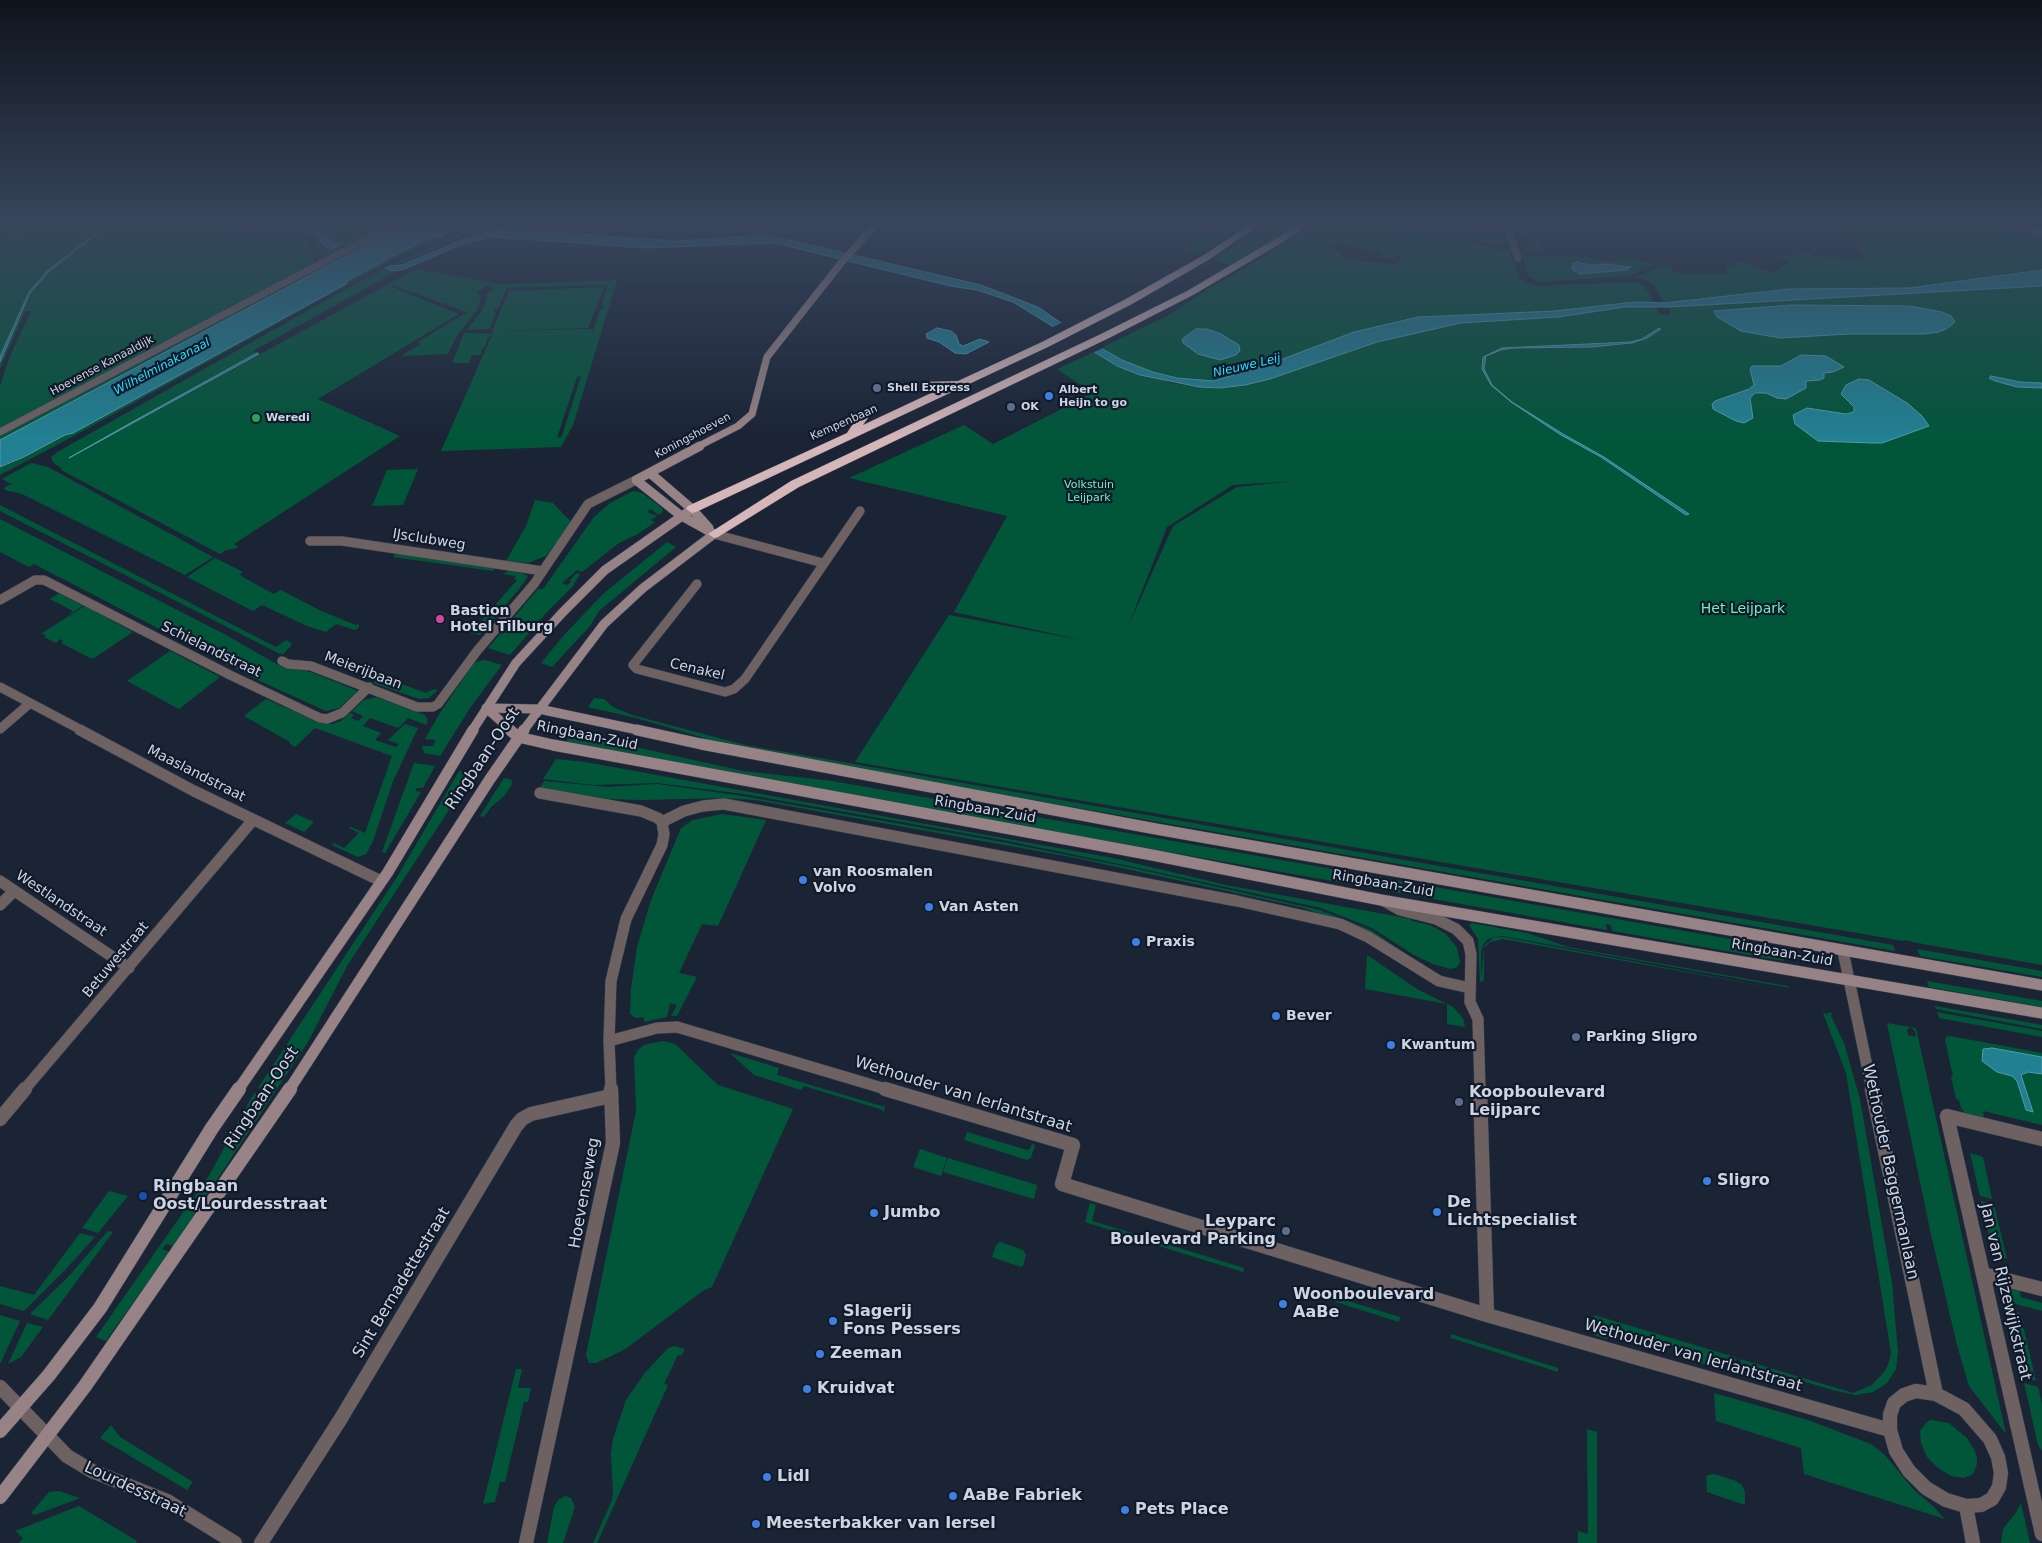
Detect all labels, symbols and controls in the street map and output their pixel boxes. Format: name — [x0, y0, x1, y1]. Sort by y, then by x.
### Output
street label: Hoevense Kanaaldijk — [48, 333, 156, 399]
water label: Wilhelminakanaal — [111, 336, 213, 398]
water label: Nieuwe Leij — [1212, 351, 1282, 381]
place label: Shell Express — [887, 381, 970, 395]
marker: Shell Express — [871, 382, 883, 394]
place label: Albert Heijn to go — [1059, 383, 1127, 409]
marker: Albert Heijn to go — [1043, 390, 1055, 402]
place label: OK — [1021, 400, 1039, 414]
marker: OK — [1005, 401, 1017, 413]
street label: Kempenbaan — [808, 402, 880, 444]
street label: Koningshoeven — [653, 410, 733, 462]
place label: Weredi — [266, 411, 310, 425]
marker: Weredi — [250, 412, 262, 424]
park label: Volkstuin Leijpark — [1064, 478, 1114, 504]
street label: IJsclubweg — [391, 526, 467, 554]
park label: Het Leijpark — [1701, 601, 1785, 617]
place label: Bastion Hotel Tilburg — [450, 603, 553, 636]
marker: Bastion Hotel Tilburg — [434, 613, 446, 625]
street label: Schielandstraat — [158, 618, 264, 682]
street label: Meierijbaan — [322, 649, 404, 693]
street label: Cenakel — [668, 656, 726, 684]
street label: Ringbaan-Oost — [442, 704, 524, 814]
street label: Ringbaan-Zuid — [535, 718, 639, 754]
street label: Maaslandstraat — [144, 742, 248, 806]
street label: Ringbaan-Zuid — [933, 793, 1037, 827]
place label: van Roosmalen Volvo — [813, 864, 933, 896]
street label: Westlandstraat — [12, 867, 110, 941]
street label: Ringbaan-Zuid — [1331, 867, 1435, 901]
marker: van Roosmalen Volvo — [797, 874, 809, 886]
place label: Van Asten — [939, 899, 1019, 915]
marker: Van Asten — [923, 901, 935, 913]
street label: Betuwestraat — [79, 919, 153, 1001]
place label: Praxis — [1146, 934, 1195, 950]
marker: Praxis — [1130, 936, 1142, 948]
street label: Ringbaan-Zuid — [1730, 936, 1834, 970]
place label: Bever — [1286, 1008, 1332, 1024]
marker: Bever — [1270, 1010, 1282, 1022]
place label: Parking Sligro — [1586, 1029, 1697, 1045]
marker: Parking Sligro — [1570, 1031, 1582, 1043]
place label: Kwantum — [1401, 1037, 1475, 1053]
marker: Kwantum — [1385, 1039, 1397, 1051]
street label: Ringbaan-Oost — [221, 1043, 303, 1153]
street label: Wethouder van Ierlantstraat — [852, 1053, 1074, 1137]
street label: Wethouder Baggermanlaan — [1858, 1063, 1922, 1281]
place label: Koopboulevard Leijparc — [1469, 1083, 1605, 1121]
marker: Koopboulevard Leijparc — [1453, 1096, 1465, 1108]
street label: Hoevenseweg — [566, 1136, 604, 1250]
place label: Sligro — [1717, 1171, 1770, 1191]
marker: Sligro — [1701, 1175, 1713, 1187]
place label: Ringbaan Oost/Lourdesstraat — [153, 1177, 327, 1215]
marker: Ringbaan Oost/Lourdesstraat — [137, 1190, 149, 1202]
place label: De Lichtspecialist — [1447, 1193, 1577, 1231]
street label: Jan van Rijzewijkstraat — [1975, 1202, 2035, 1382]
place label: Jumbo — [884, 1203, 940, 1223]
street label: Sint Bernadettestraat — [349, 1204, 455, 1362]
marker: De Lichtspecialist — [1431, 1206, 1443, 1218]
marker: Jumbo — [868, 1207, 880, 1219]
place label: Leyparc Boulevard Parking — [1110, 1212, 1276, 1250]
marker: Leyparc Boulevard Parking — [1280, 1225, 1292, 1237]
place label: Woonboulevard AaBe — [1293, 1285, 1434, 1323]
marker: Woonboulevard AaBe — [1277, 1298, 1289, 1310]
place label: Slagerij Fons Pessers — [843, 1302, 961, 1340]
marker: Slagerij Fons Pessers — [827, 1315, 839, 1327]
street label: Wethouder van Ierlantstraat — [1582, 1316, 1804, 1396]
place label: Zeeman — [830, 1344, 902, 1364]
marker: Zeeman — [814, 1348, 826, 1360]
place label: Kruidvat — [817, 1379, 894, 1399]
marker: Kruidvat — [801, 1383, 813, 1395]
street label: Lourdesstraat — [81, 1458, 189, 1522]
place label: Lidl — [777, 1467, 810, 1487]
marker: Lidl — [761, 1471, 773, 1483]
place label: AaBe Fabriek — [963, 1486, 1082, 1506]
marker: AaBe Fabriek — [947, 1490, 959, 1502]
place label: Pets Place — [1135, 1500, 1229, 1520]
marker: Pets Place — [1119, 1504, 1131, 1516]
place label: Meesterbakker van Iersel — [766, 1514, 996, 1534]
marker: Meesterbakker van Iersel — [750, 1518, 762, 1530]

